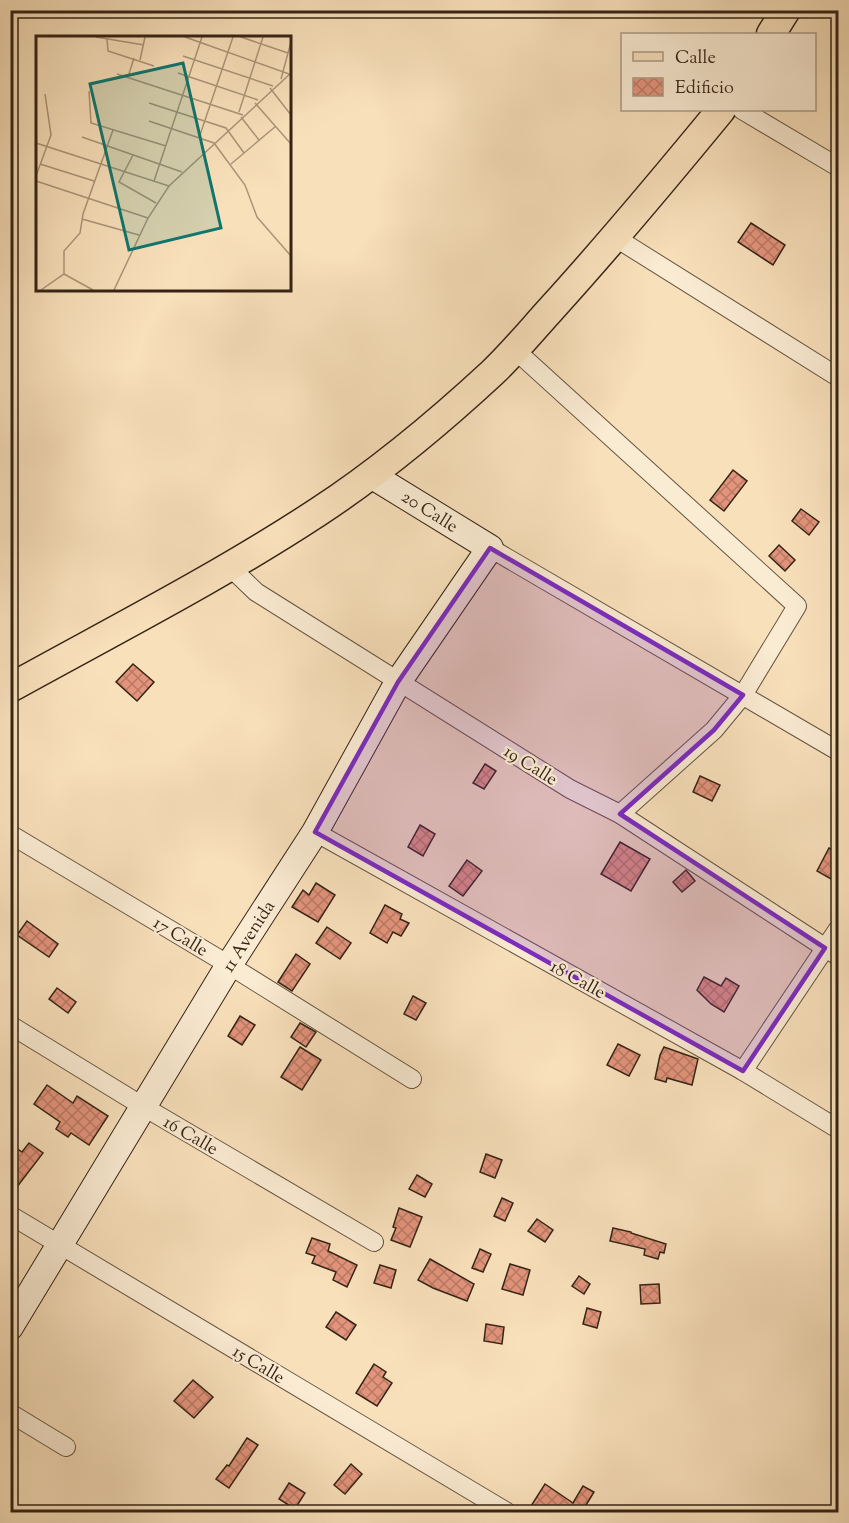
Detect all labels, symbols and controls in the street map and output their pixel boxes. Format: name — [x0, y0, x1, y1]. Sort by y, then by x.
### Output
legend — [621, 33, 816, 111]
inset map — [36, 36, 291, 291]
text: Calle — [675, 46, 716, 72]
text: Edificio — [675, 76, 734, 102]
street label: 20 Calle — [396, 485, 462, 540]
street label: 19 Calle — [498, 740, 562, 793]
street label: 11 Avenida — [217, 896, 283, 978]
street label: 17 Calle — [148, 911, 212, 964]
street label: 18 Calle — [545, 955, 609, 1007]
street label: 16 Calle — [158, 1111, 222, 1163]
street label: 15 Calle — [227, 1340, 289, 1392]

